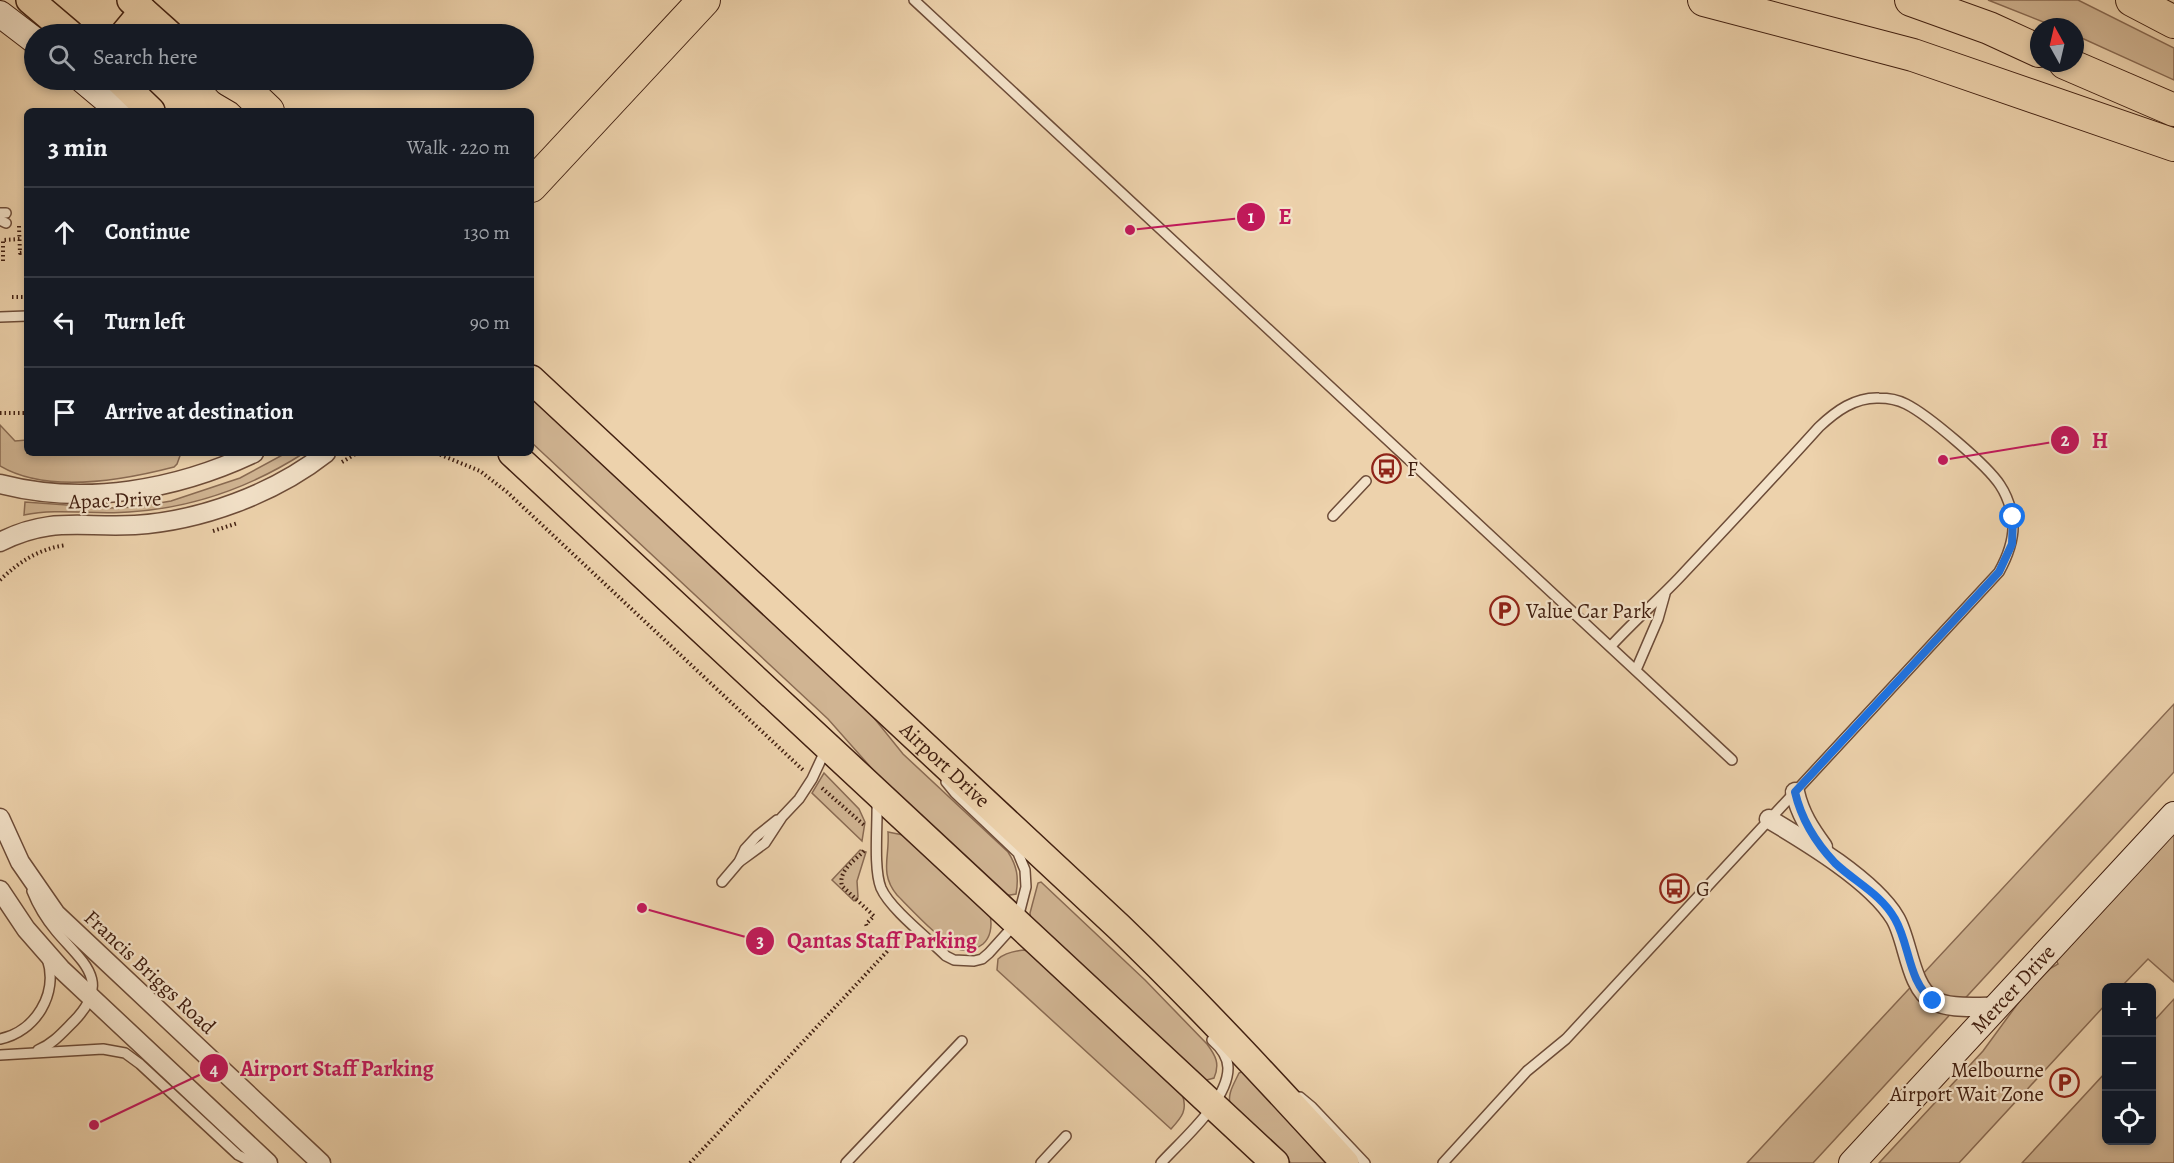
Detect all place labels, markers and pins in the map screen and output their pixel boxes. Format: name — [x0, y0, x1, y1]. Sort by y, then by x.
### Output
callout: E — [1236, 197, 1304, 237]
callout: H — [2050, 420, 2120, 460]
bus stop icon: F — [1370, 453, 1402, 485]
place label: F — [1407, 455, 1418, 483]
parking icon: Value Car Park — [1489, 595, 1521, 627]
place label: Value Car Park — [1525, 597, 1652, 625]
bus stop icon: G — [1659, 873, 1691, 905]
place label: G — [1696, 875, 1710, 903]
callout: Qantas Staff Parking — [745, 921, 989, 961]
callout: Airport Staff Parking — [199, 1048, 446, 1088]
place label: Melbourne Airport Wait Zone — [1889, 1056, 2044, 1108]
parking icon: Melbourne Airport Wait Zone — [2049, 1066, 2081, 1098]

